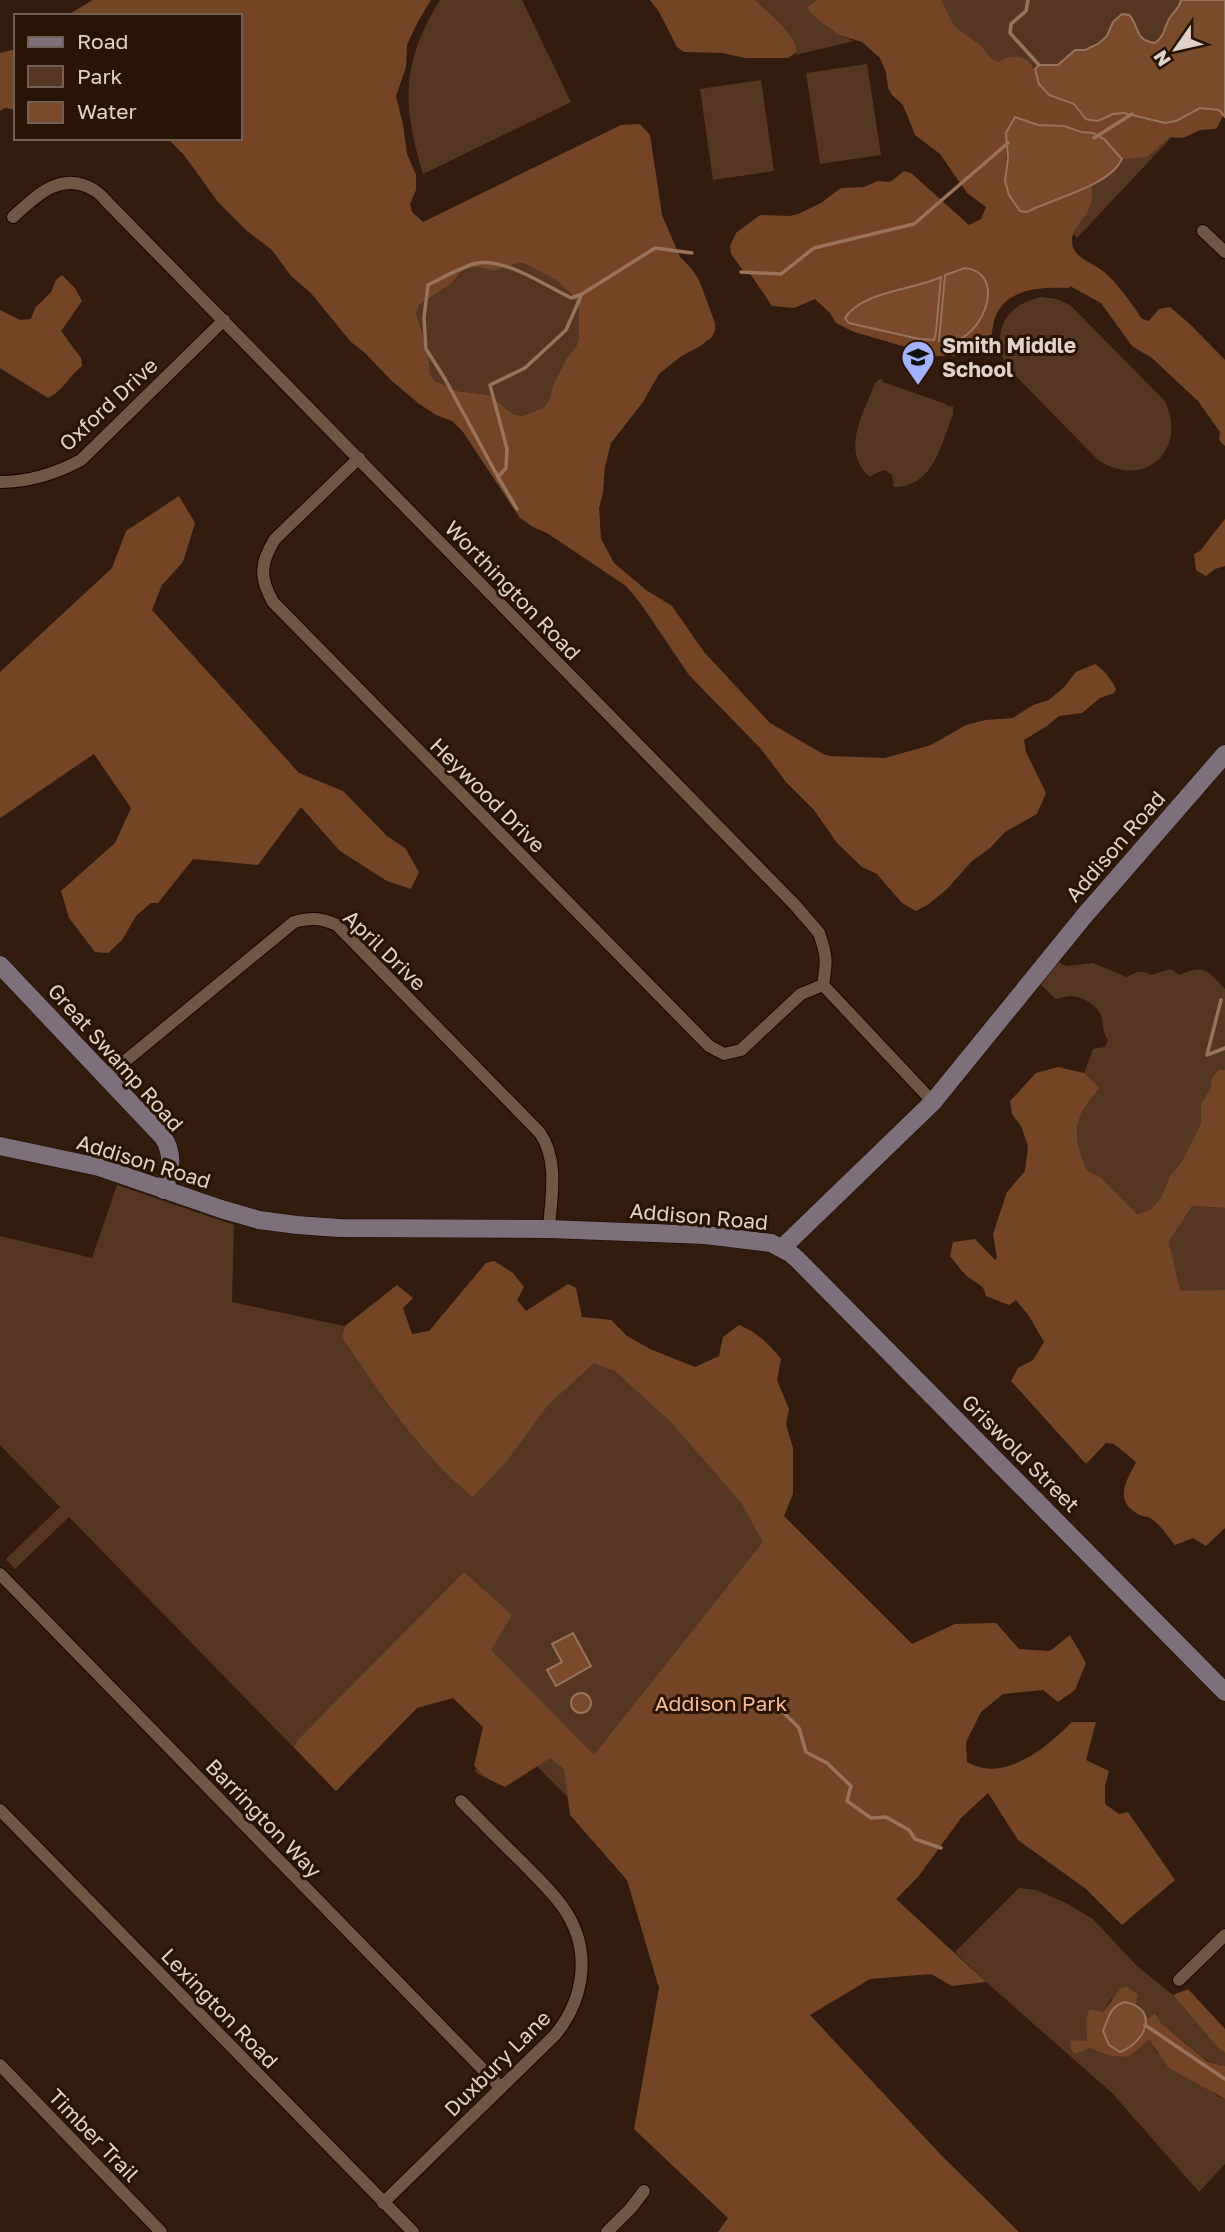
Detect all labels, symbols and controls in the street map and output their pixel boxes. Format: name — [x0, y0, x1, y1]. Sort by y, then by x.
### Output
legend — [14, 14, 242, 140]
north arrow — [1141, 14, 1211, 84]
text: Road — [77, 28, 128, 54]
text: N — [1148, 46, 1175, 71]
text: Park — [77, 63, 123, 89]
text: Water — [77, 98, 137, 124]
place label: Smith Middle School — [942, 332, 1076, 382]
school or university icon: Smith Middle School — [899, 338, 937, 387]
street label: Oxford Drive — [53, 352, 163, 456]
street label: Worthington Road — [440, 515, 586, 665]
street label: Heywood Drive — [425, 732, 551, 858]
street label: Addison Road — [1060, 785, 1170, 907]
street label: April Drive — [338, 904, 432, 996]
street label: Great Swamp Road — [43, 978, 189, 1136]
street label: Addison Road — [74, 1128, 214, 1194]
street label: Addison Road — [629, 1197, 769, 1235]
street label: Griswold Street — [957, 1389, 1085, 1517]
park label: Addison Park — [655, 1690, 787, 1716]
street label: Barrington Way — [201, 1753, 328, 1883]
street label: Lexington Road — [156, 1942, 284, 2074]
street label: Duxbury Lane — [438, 2004, 556, 2122]
street label: Timber Trail — [43, 2083, 145, 2187]

